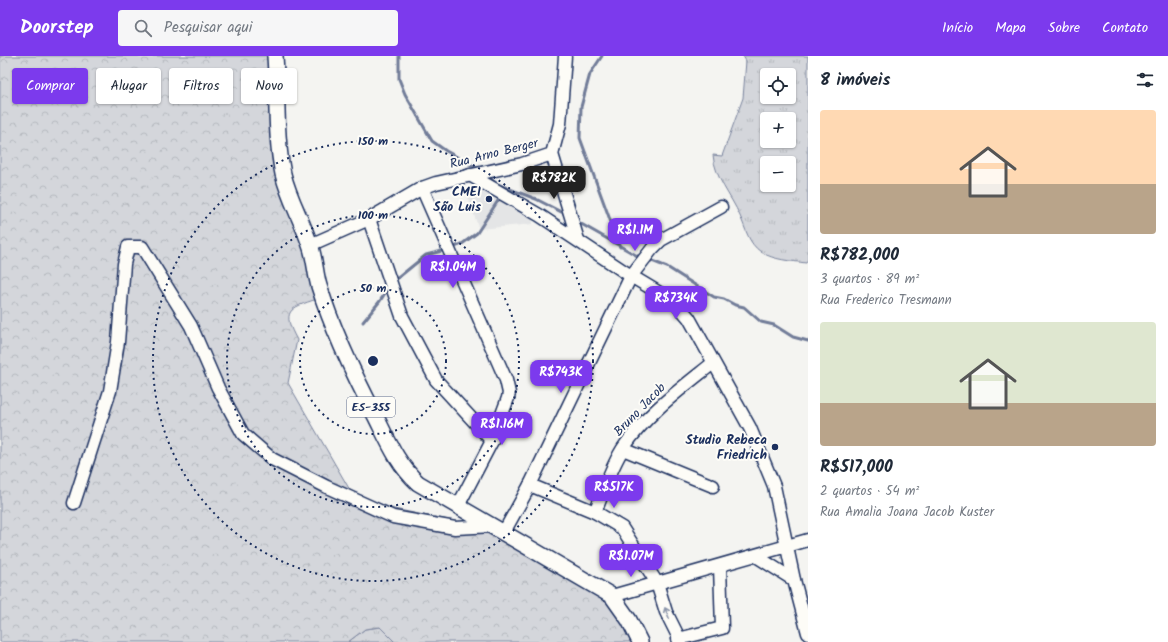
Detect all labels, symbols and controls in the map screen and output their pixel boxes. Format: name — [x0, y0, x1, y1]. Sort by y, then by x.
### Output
search box — [118, 10, 398, 46]
text: Doorstep — [20, 13, 94, 43]
text: Pesquisar aqui — [164, 16, 252, 40]
icon: search — [132, 17, 154, 39]
text: Início — [942, 17, 973, 39]
text: Mapa — [995, 17, 1026, 39]
text: Sobre — [1048, 17, 1080, 39]
text: Contato — [1102, 17, 1148, 39]
text: 8 imóveis — [820, 67, 890, 94]
chip: Comprar — [12, 68, 88, 104]
chip: Alugar — [96, 68, 161, 104]
chip: Filtros — [169, 68, 233, 104]
chip: Novo — [241, 68, 297, 104]
map controls — [760, 68, 796, 192]
button: locate — [760, 68, 796, 104]
icon: filters — [1134, 69, 1156, 91]
button: + — [760, 112, 796, 148]
text: 150 m — [358, 132, 388, 151]
street label: Rua Arno Berger — [448, 133, 541, 175]
icon: home — [952, 136, 1024, 208]
button: − — [760, 156, 796, 192]
pin: R$782K — [521, 166, 587, 200]
text: R$782K — [532, 168, 576, 189]
place label: CMEI São Luis — [433, 182, 481, 218]
marker: CMEI São Luis — [484, 194, 494, 204]
text: 100 m — [358, 206, 388, 225]
pin: R$1.1M — [602, 218, 668, 252]
text: R$1.1M — [617, 220, 653, 241]
text: R$782,000 — [820, 242, 899, 269]
pin: R$1.04M — [416, 255, 490, 289]
text: R$1.04M — [430, 257, 476, 278]
text: 3 quartos · 89 m² — [820, 269, 919, 290]
text: 50 m — [359, 279, 387, 298]
pin: R$734K — [643, 286, 709, 320]
text: R$734K — [654, 288, 698, 309]
text: Rua Frederico Tresmann — [820, 290, 952, 311]
icon: home — [952, 348, 1024, 420]
centre of rings — [366, 354, 380, 368]
pin: R$743K — [528, 360, 594, 394]
text: R$743K — [539, 362, 583, 383]
street label: Bruno Jacob — [609, 378, 671, 442]
road number: ES-355 — [347, 397, 395, 417]
pin: R$1.16M — [465, 412, 539, 446]
text: R$1.16M — [480, 414, 524, 435]
place label: Studio Rebeca Friedrich — [685, 430, 767, 466]
marker: Studio Rebeca Friedrich — [770, 442, 780, 452]
text: R$517,000 — [820, 454, 893, 481]
pin: R$517K — [581, 475, 647, 509]
text: R$517K — [594, 477, 634, 498]
text: 2 quartos · 54 m² — [820, 481, 919, 502]
text: Rua Amalia Joana Jacob Kuster — [820, 502, 994, 523]
pin: R$1.07M — [594, 544, 668, 578]
text: R$1.07M — [608, 546, 654, 567]
one-way arrow — [663, 608, 671, 620]

